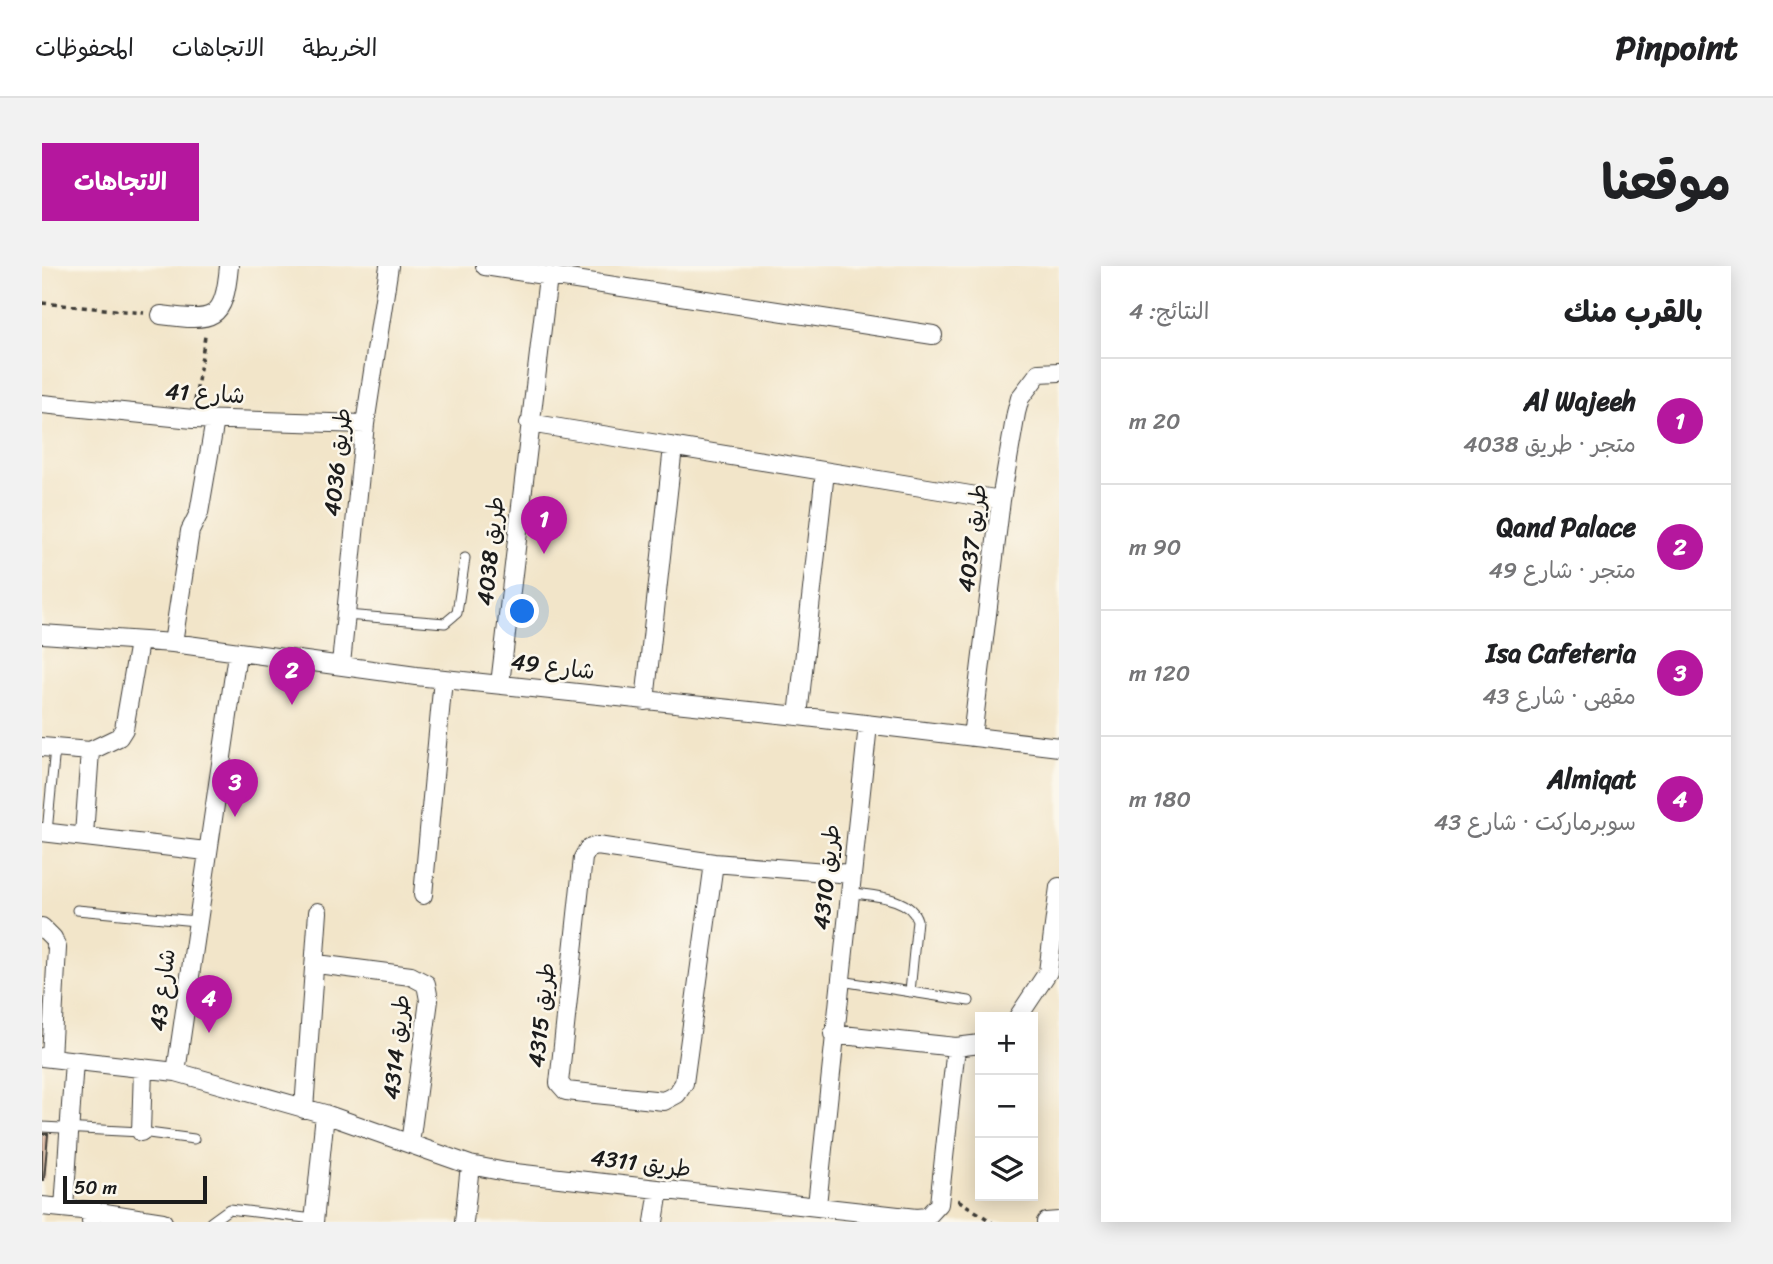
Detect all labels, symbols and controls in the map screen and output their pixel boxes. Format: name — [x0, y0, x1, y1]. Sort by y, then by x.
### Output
text: Pinpoint — [1615, 19, 1738, 77]
text: المحفوظات — [35, 27, 134, 69]
text: الاتجاهات — [172, 27, 265, 69]
text: الخريطة — [303, 27, 377, 69]
text: موقعنا — [1601, 139, 1731, 226]
button: الاتجاهات — [42, 143, 199, 221]
text: بالقرب منك — [1564, 285, 1703, 339]
text: النتائج: 4 — [1129, 291, 1209, 332]
street label: شارع 41 — [164, 371, 246, 416]
text: Al Wajeeh — [1524, 378, 1636, 424]
text: 20 m — [1129, 401, 1180, 442]
text: 1 — [1675, 401, 1685, 442]
street label: طريق 4036 — [311, 406, 364, 518]
text: متجر · طريق 4038 — [1463, 424, 1636, 465]
street label: طريق 4037 — [946, 481, 999, 595]
street label: طريق 4038 — [464, 494, 517, 608]
pin: 1 — [521, 496, 567, 554]
text: Qand Palace — [1497, 504, 1636, 550]
text: 90 m — [1129, 527, 1181, 568]
text: 2 — [1673, 527, 1687, 568]
text: متجر · شارع 49 — [1489, 550, 1636, 591]
your location — [505, 594, 539, 628]
text: Isa Cafeteria — [1486, 630, 1636, 676]
street label: شارع 49 — [509, 641, 597, 692]
pin: 2 — [269, 647, 315, 705]
text: 120 m — [1129, 653, 1190, 694]
text: 3 — [1674, 653, 1686, 694]
text: مقهى · شارع 43 — [1482, 676, 1636, 717]
text: Almiqat — [1547, 756, 1636, 802]
pin: 3 — [212, 759, 258, 817]
text: 180 m — [1129, 779, 1191, 820]
text: 4 — [1673, 779, 1687, 820]
text: سوبرماركت · شارع 43 — [1434, 802, 1636, 843]
street label: طريق 4310 — [801, 822, 852, 932]
street label: شارع 43 — [137, 946, 188, 1034]
street label: طريق 4315 — [516, 961, 567, 1070]
pin: 4 — [186, 975, 232, 1033]
street label: طريق 4314 — [371, 992, 422, 1102]
map controls — [975, 1012, 1038, 1201]
button: + — [975, 1012, 1038, 1075]
button: − — [975, 1075, 1038, 1138]
street label: طريق 4311 — [588, 1137, 694, 1190]
button: layers — [975, 1138, 1038, 1201]
text: 50 m — [74, 1171, 117, 1204]
scale bar — [63, 1173, 206, 1205]

